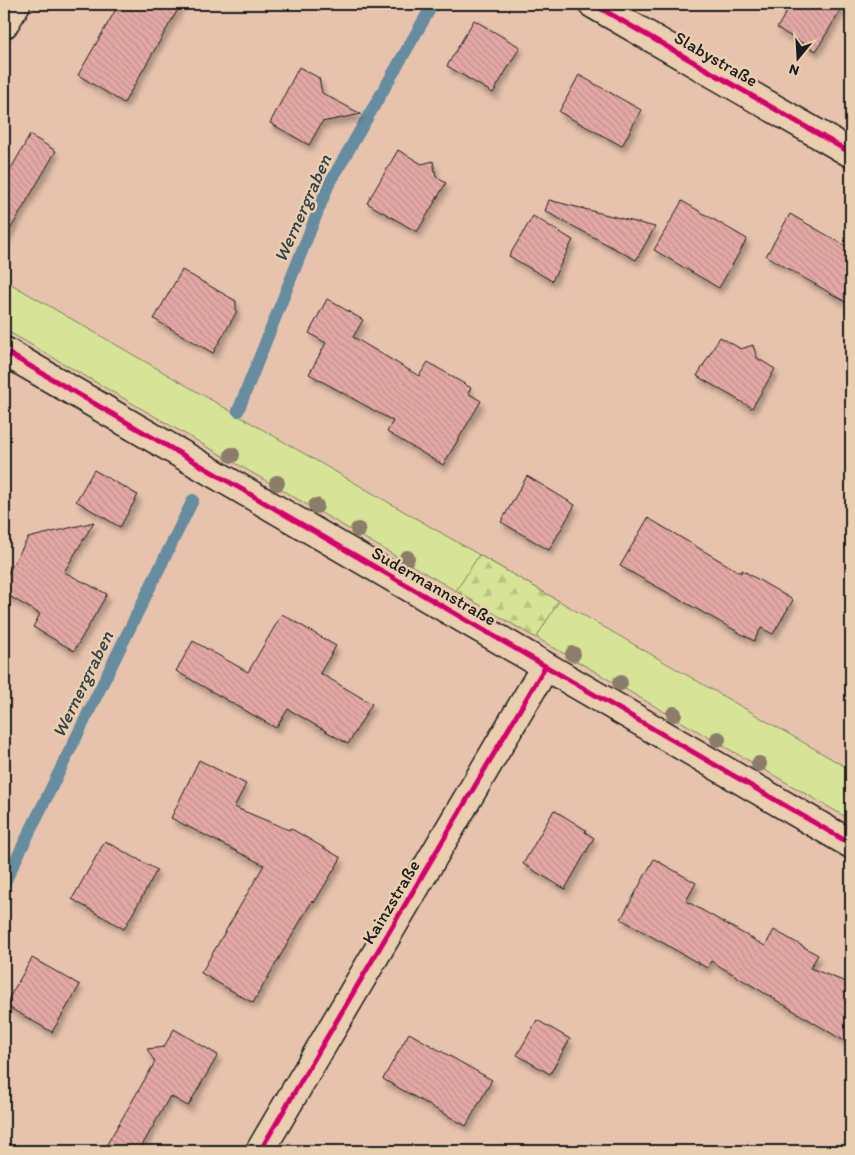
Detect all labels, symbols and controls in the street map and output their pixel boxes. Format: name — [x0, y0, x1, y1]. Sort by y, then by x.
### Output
street label: Slabystraße — [670, 26, 762, 92]
north arrow — [772, 32, 822, 82]
text: N — [787, 60, 801, 79]
water label: Wernergraben — [268, 151, 337, 266]
street label: Sudermannstraße — [368, 541, 500, 631]
water label: Wernergraben — [47, 627, 118, 741]
street label: Kainzstraße — [357, 856, 425, 948]

